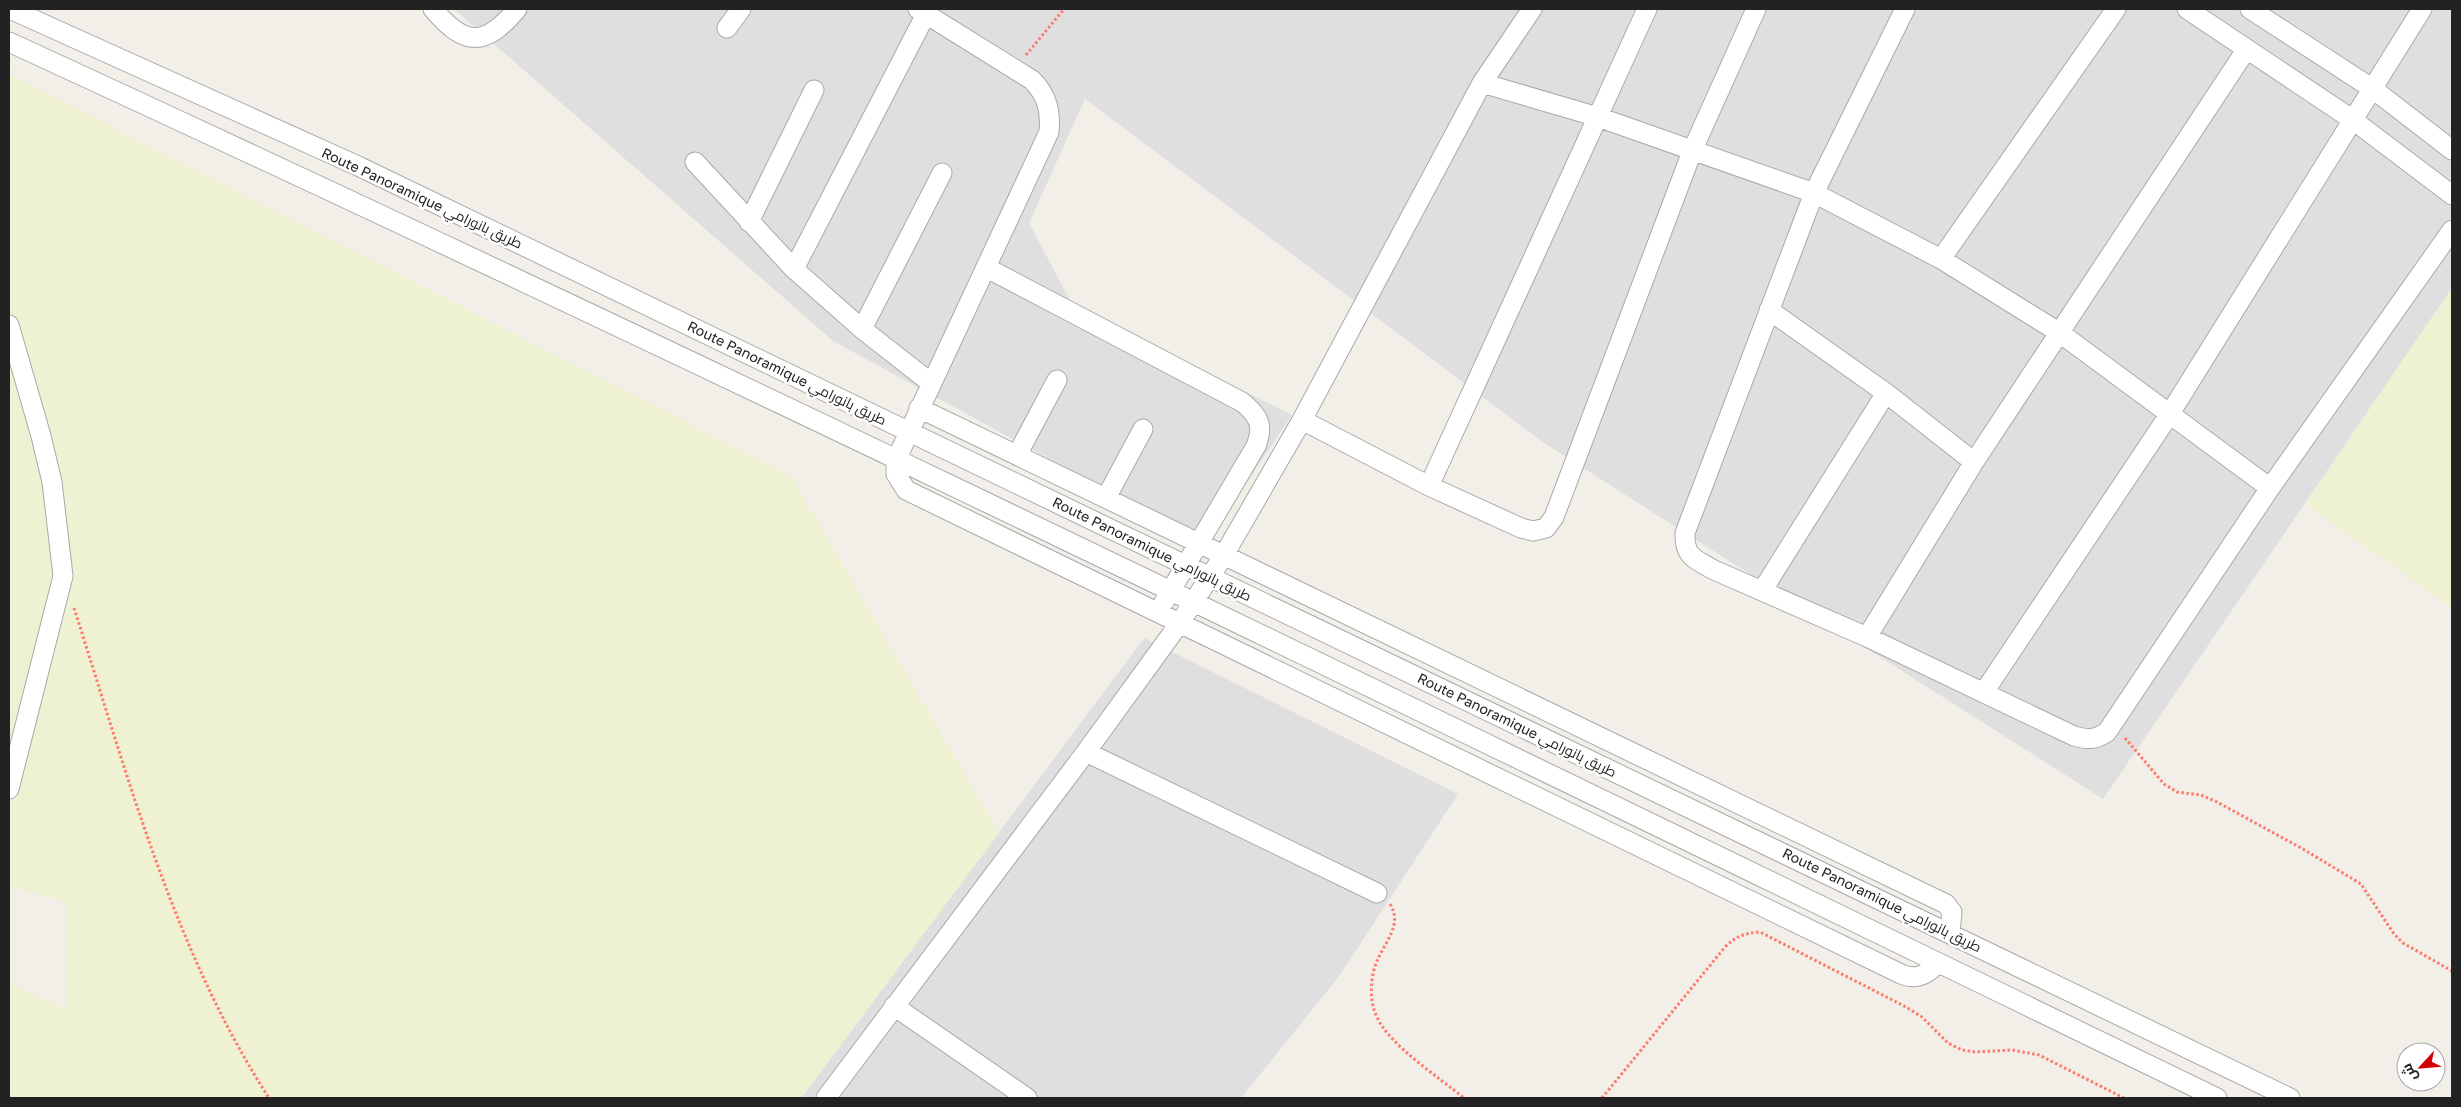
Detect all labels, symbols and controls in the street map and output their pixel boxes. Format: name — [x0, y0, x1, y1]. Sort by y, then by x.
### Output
street label: Route Panoramique طريق بانورامي — [317, 143, 525, 255]
street label: Route Panoramique طريق بانورامي — [683, 317, 890, 432]
street label: Route Panoramique طريق بانورامي — [1048, 493, 1255, 608]
street label: Route Panoramique طريق بانورامي — [1413, 669, 1620, 784]
street label: Route Panoramique طريق بانورامي — [1778, 844, 1985, 959]
north arrow — [2396, 1042, 2446, 1092]
text: ش — [2397, 1061, 2421, 1085]

